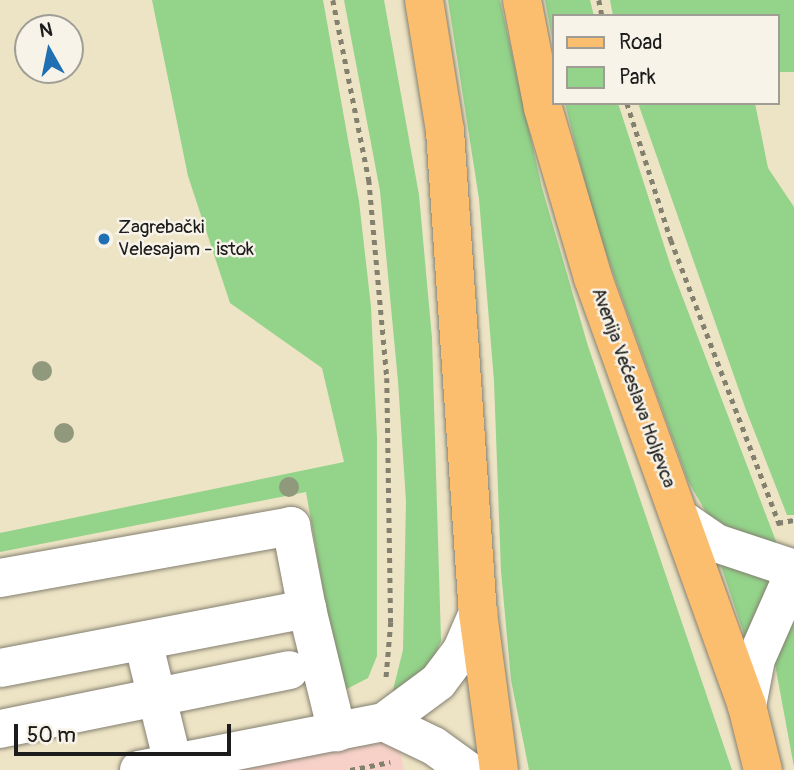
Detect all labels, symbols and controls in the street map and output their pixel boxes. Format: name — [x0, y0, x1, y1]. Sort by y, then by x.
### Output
north arrow — [14, 14, 84, 84]
legend — [552, 14, 780, 105]
text: N — [38, 17, 54, 43]
text: Road — [619, 29, 663, 56]
text: Park — [619, 64, 656, 91]
place label: Zagrebački Velesajam - istok — [118, 217, 254, 261]
marker: Zagrebački Velesajam - istok — [96, 231, 112, 247]
street label: Avenija Većeslava Holjevca — [586, 285, 680, 491]
scale bar — [18, 710, 234, 754]
text: 50 m — [27, 722, 76, 749]

